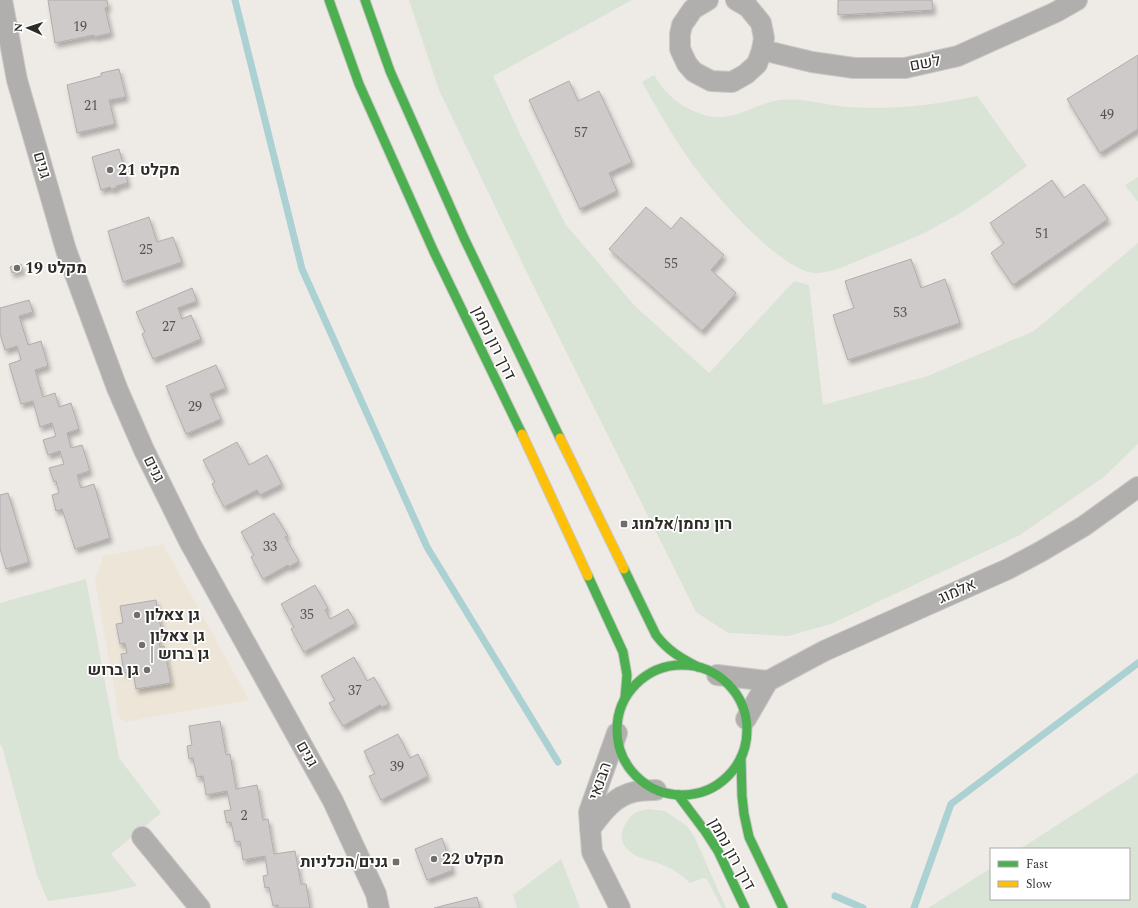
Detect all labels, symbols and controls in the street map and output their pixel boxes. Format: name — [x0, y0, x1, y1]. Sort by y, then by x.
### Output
north arrow — [8, 8, 48, 48]
house number: 19 — [73, 16, 87, 37]
text: N — [10, 23, 27, 32]
street label: לשם — [907, 48, 943, 78]
house number: 21 — [84, 95, 98, 116]
house number: 49 — [1100, 104, 1114, 125]
house number: 57 — [574, 122, 588, 143]
street label: גנים — [27, 149, 57, 181]
place label: מקלט 21 — [118, 158, 180, 182]
marker: מקלט 21 — [105, 165, 115, 175]
house number: 51 — [1035, 223, 1049, 244]
house number: 25 — [139, 239, 153, 260]
house number: 55 — [664, 253, 678, 274]
place label: מקלט 19 — [25, 256, 87, 280]
marker: מקלט 19 — [12, 263, 22, 273]
street label: דרך רון נחמן — [466, 302, 522, 384]
house number: 53 — [893, 302, 907, 323]
house number: 27 — [162, 316, 176, 337]
house number: 29 — [188, 396, 202, 417]
street label: גנים — [137, 452, 171, 486]
place label: רון נחמן/אלמוג — [632, 512, 732, 536]
marker: רון נחמן/אלמוג — [619, 519, 629, 529]
house number: 33 — [263, 536, 277, 557]
street label: אלמוג — [934, 572, 980, 610]
place label: גן צאלון — [145, 603, 200, 627]
house number: 35 — [300, 604, 314, 625]
marker: גן צאלון — [132, 610, 142, 620]
place label: גן צאלון | גן ברוש — [150, 624, 210, 666]
marker: גן צאלון | גן ברוש — [137, 640, 147, 650]
place label: גן ברוש — [87, 658, 139, 682]
marker: גן ברוש — [142, 665, 152, 675]
house number: 37 — [348, 680, 362, 701]
street label: גנים — [290, 736, 324, 772]
house number: 39 — [390, 756, 404, 777]
street label: הבנאי — [582, 759, 618, 803]
house number: 2 — [241, 805, 248, 826]
street label: דרך רון נחמן — [702, 813, 762, 895]
place label: מקלט 22 — [442, 847, 504, 871]
legend — [990, 848, 1130, 900]
place label: גנים/הכלניות — [300, 850, 388, 874]
marker: מקלט 22 — [429, 854, 439, 864]
text: Fast — [1026, 855, 1048, 874]
marker: גנים/הכלניות — [391, 857, 401, 867]
text: Slow — [1026, 875, 1052, 894]

